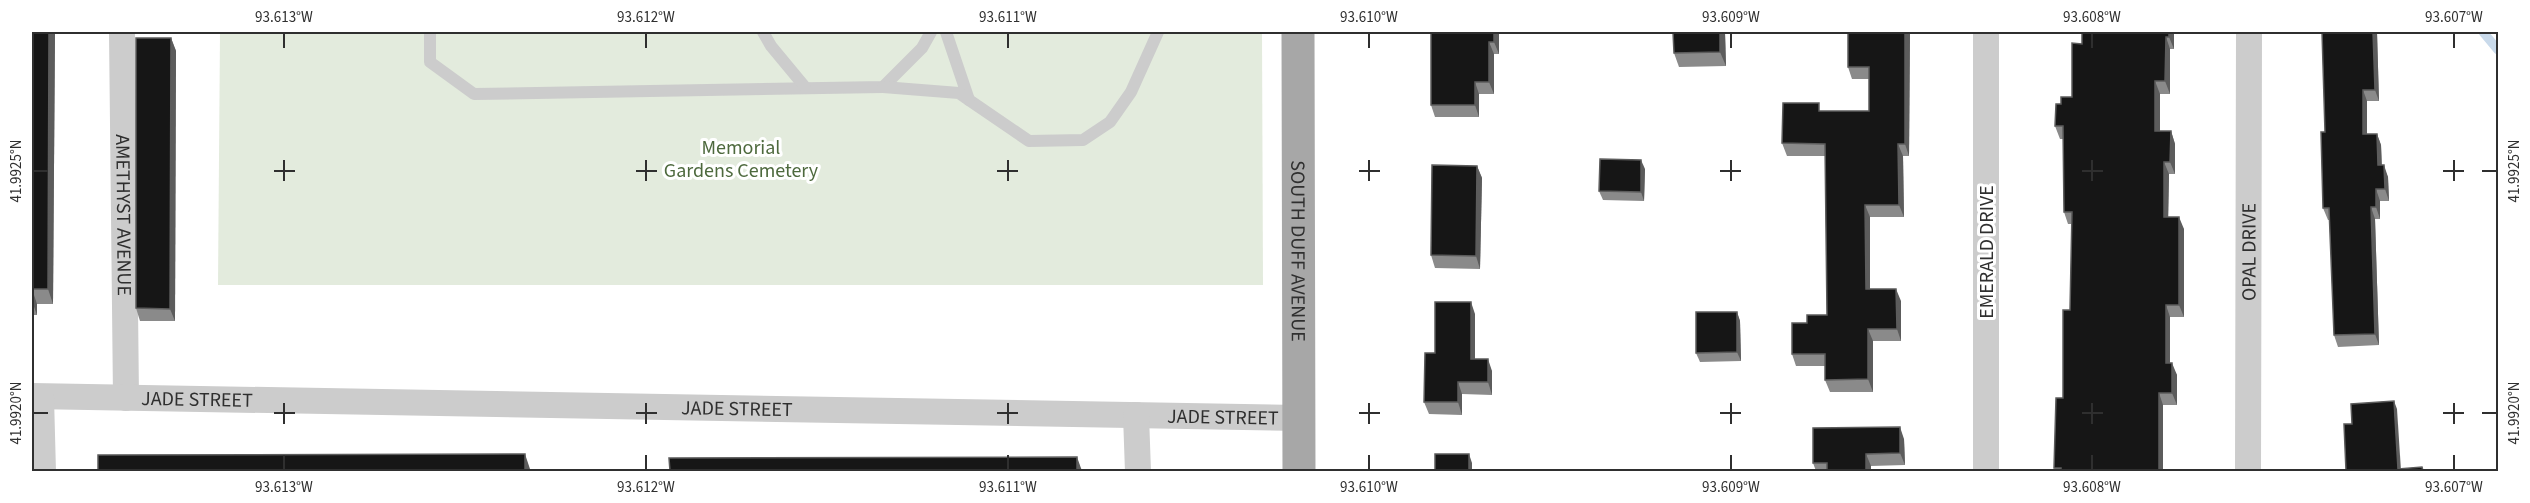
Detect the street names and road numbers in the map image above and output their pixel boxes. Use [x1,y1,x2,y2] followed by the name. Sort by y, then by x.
[108,134,138,296] street label: AMETHYST AVENUE
[1283,160,1312,342] street label: SOUTH DUFF AVENUE
[1973,185,2001,319] street label: EMERALD DRIVE
[2235,203,2264,301] street label: OPAL DRIVE
[141,385,253,415] street label: JADE STREET
[681,394,793,424] street label: JADE STREET
[1167,403,1279,433] street label: JADE STREET

